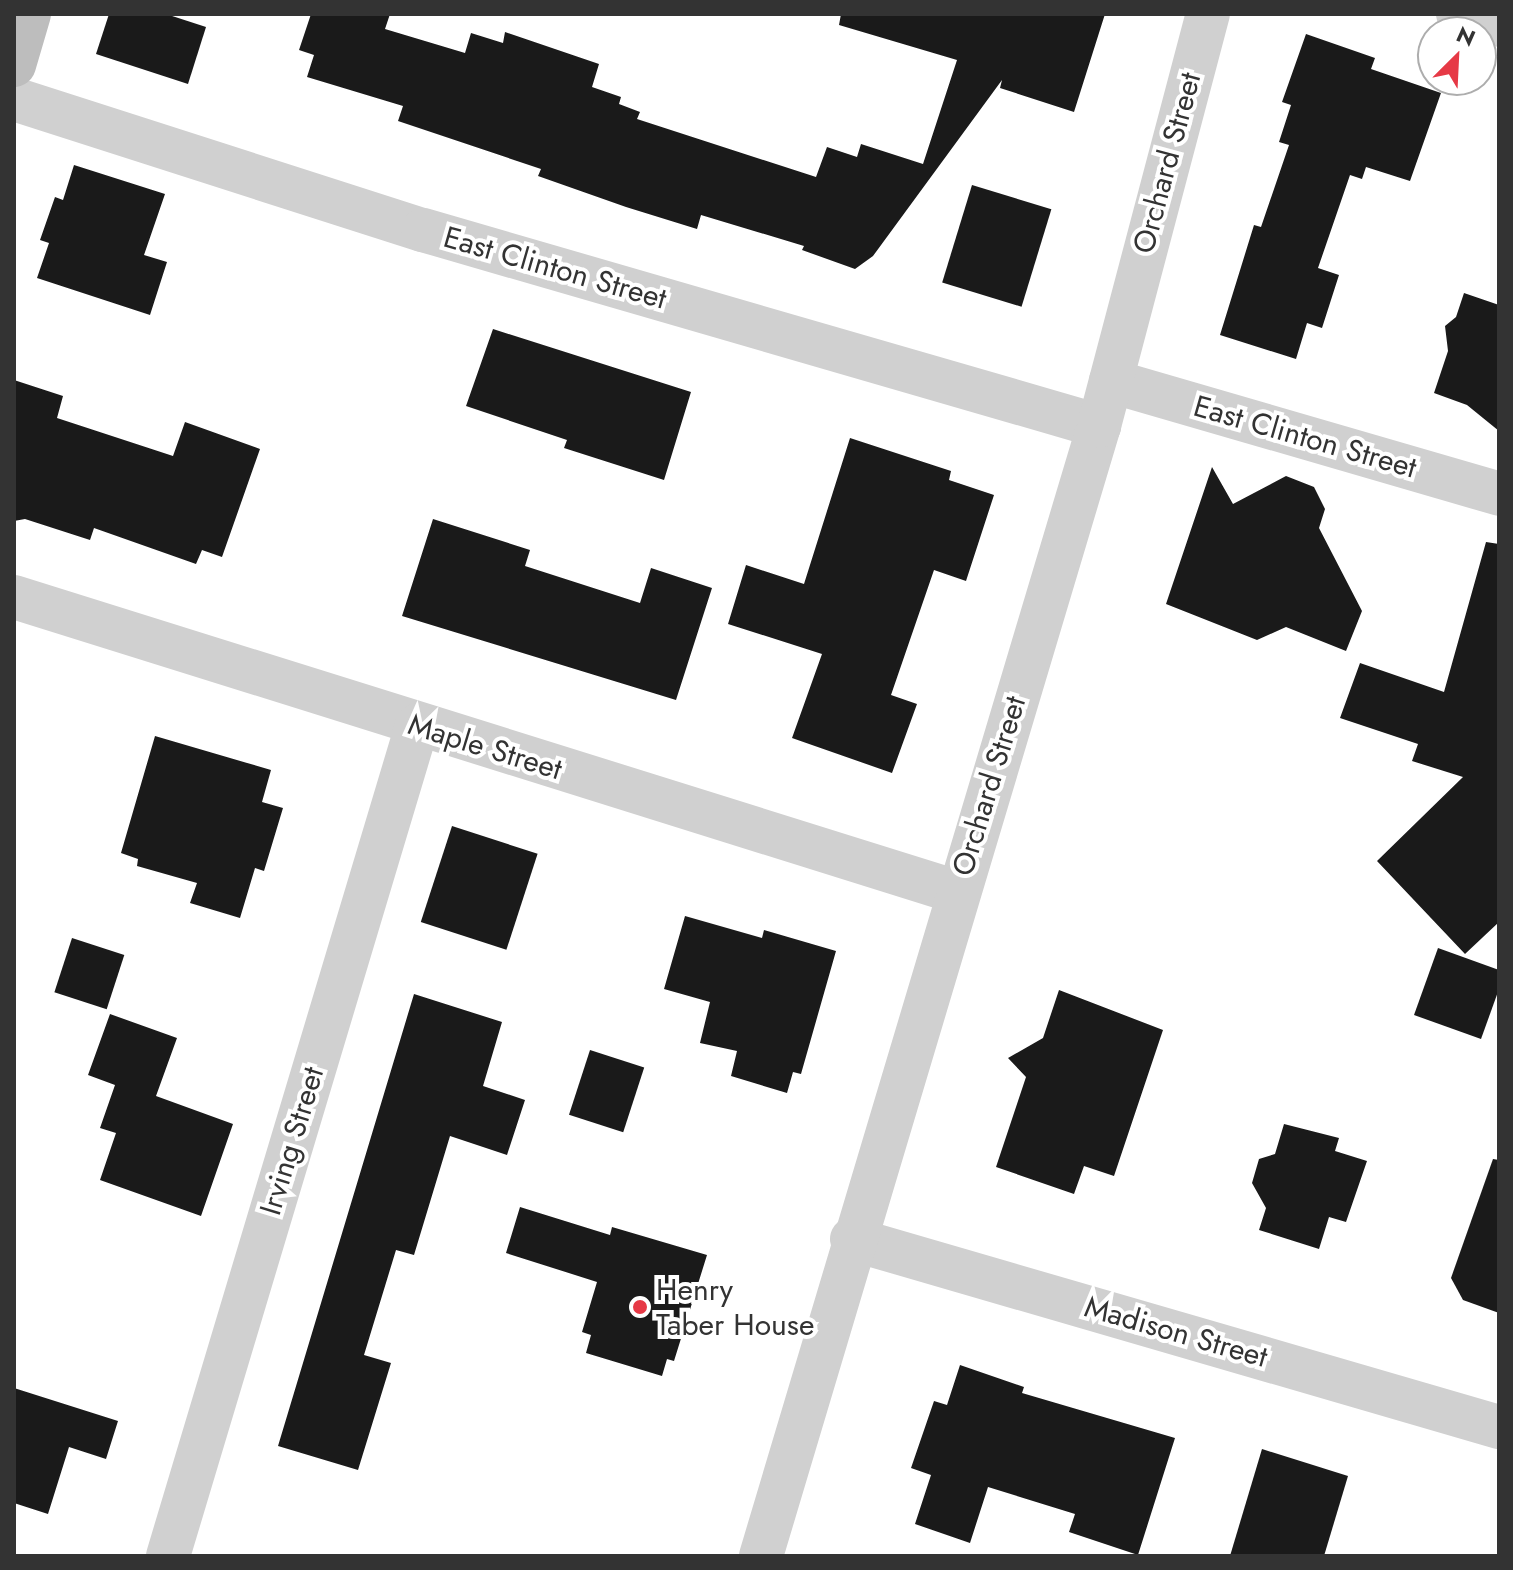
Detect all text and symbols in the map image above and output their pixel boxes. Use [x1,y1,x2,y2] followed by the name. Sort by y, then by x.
[1417,16,1497,96] north arrow
[1451,18,1480,54] text: N
[1126,68,1208,258] street label: Orchard Street
[439,219,671,317] street label: East Clinton Street
[1189,388,1421,486] street label: East Clinton Street
[945,692,1033,880] street label: Orchard Street
[404,707,566,787] street label: Maple Street
[252,1063,332,1219] street label: Irving Street
[656,1272,814,1342] place label: Henry Taber House
[1080,1289,1272,1375] street label: Madison Street
[631,1298,649,1316] marker: Henry Taber House

